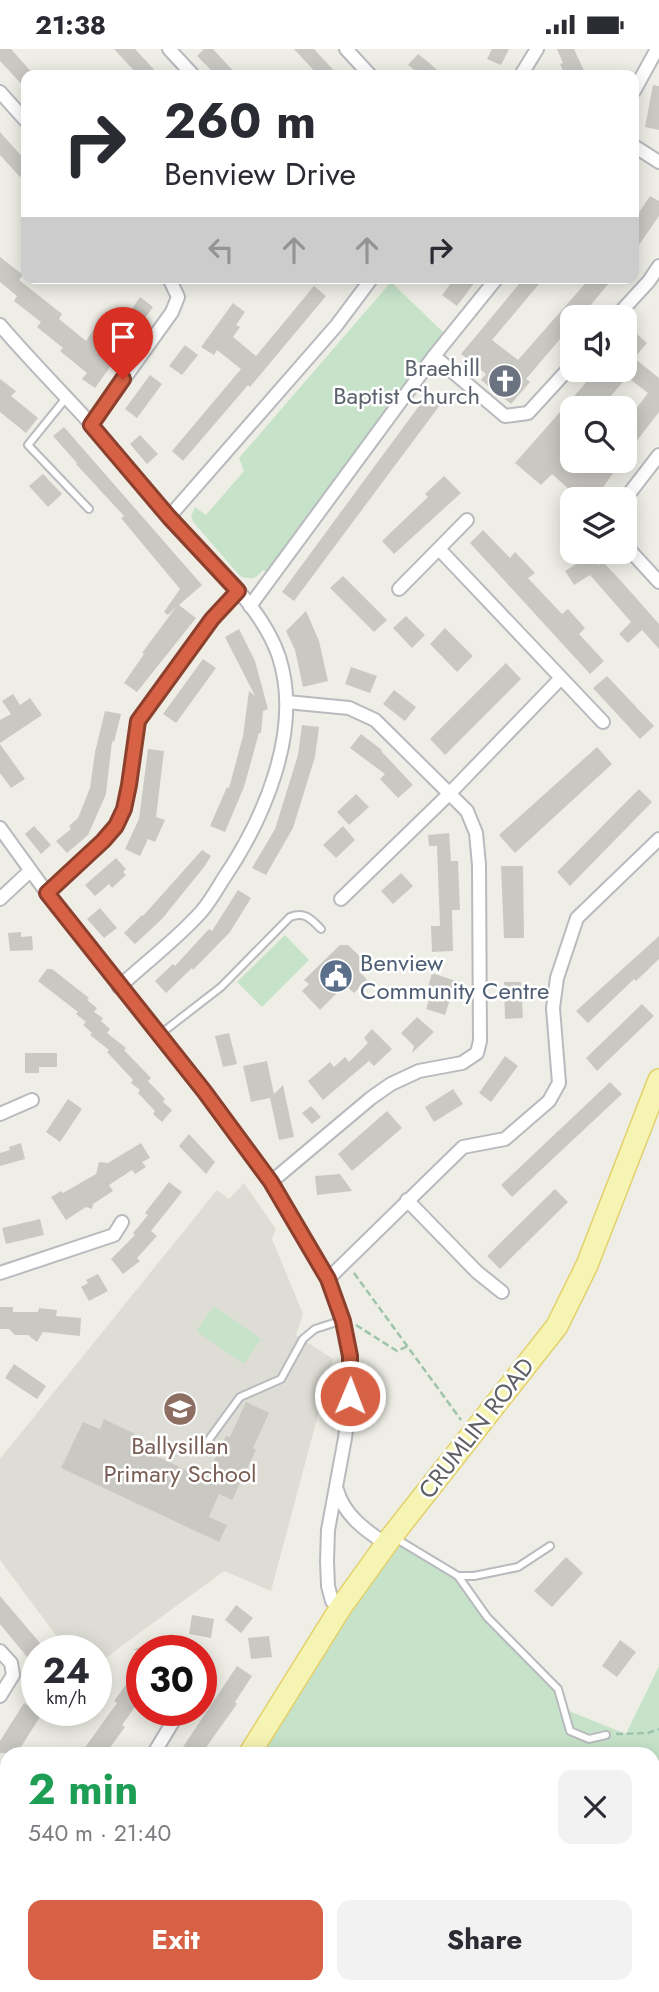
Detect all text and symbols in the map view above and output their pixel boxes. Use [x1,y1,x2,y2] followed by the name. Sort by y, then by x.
[35,6,106,44] text: 21:38
[164,86,316,156] text: 260 m
[49,98,140,189] icon: right
[164,151,356,197] text: Benview Drive
[202,231,240,269] icon: left
[275,231,313,269] icon: ahead
[348,231,386,269] icon: ahead
[421,231,459,269] icon: right
[560,305,637,564] map controls
[560,305,637,382] button: sound
[93,307,153,379] pin
[104,318,142,356] icon: arrive
[333,350,480,413] place label: Braehill Baptist Church
[486,362,524,400] church icon: Braehill Baptist Church
[560,396,637,473] button: search
[560,487,637,564] button: layers
[360,945,549,1008] place label: Benview Community Centre
[317,957,355,995] public building icon: Benview Community Centre
[410,1350,542,1506] street label: CRUMLIN ROAD
[313,1359,387,1433] position arrow
[161,1390,199,1428] school or university icon: Ballysillan Primary School
[103,1428,257,1491] place label: Ballysillan Primary School
[126,1635,217,1726] speed limit sign: 30
[43,1646,90,1696] text: 24
[46,1685,87,1711] text: km/h
[28,1759,138,1820] text: 2 min
[558,1770,632,1844] button: close
[28,1816,171,1850] text: 540 m · 21:40
[28,1900,323,1980] button: Exit
[337,1900,632,1980] button: Share

